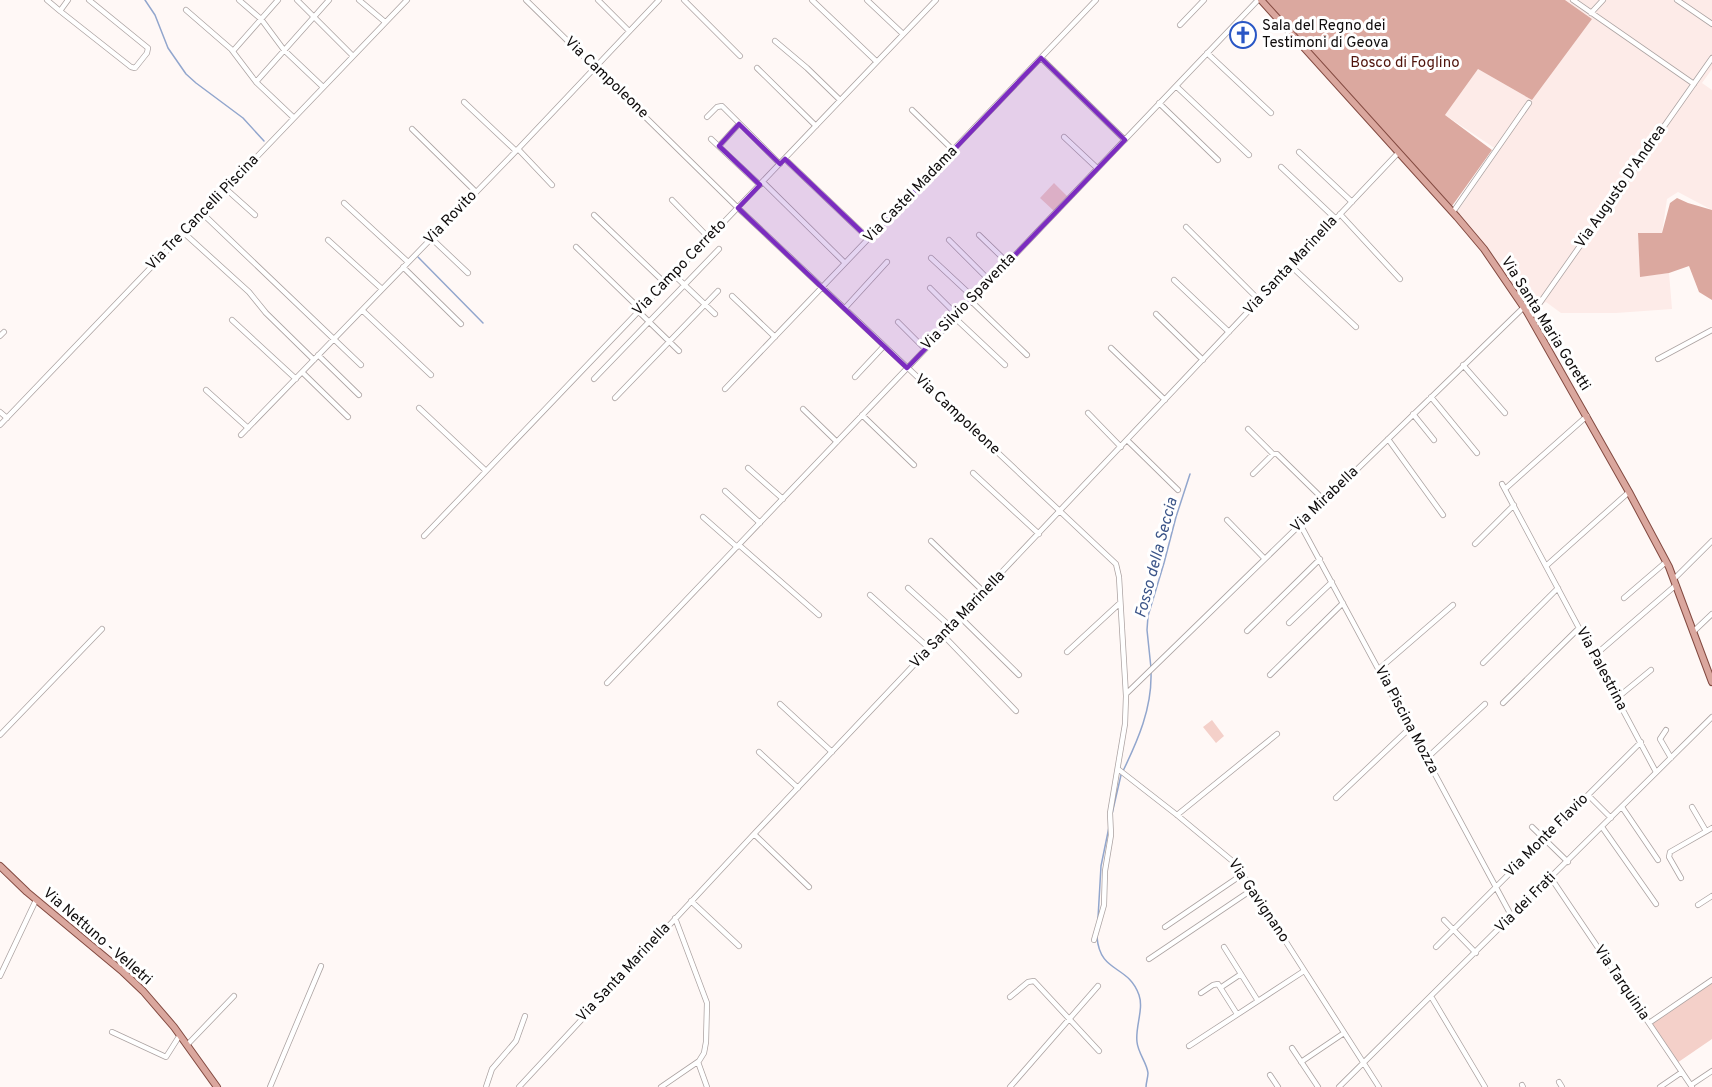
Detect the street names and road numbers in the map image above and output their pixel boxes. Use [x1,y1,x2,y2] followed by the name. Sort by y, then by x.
[560,33,652,123] street label: Via Campoleone
[1571,122,1671,252] street label: Via Augusto D'Andrea
[860,143,962,247] street label: Via Castel Madama
[143,151,263,275] street label: Via Tre Cancelli Piscina
[420,187,482,249] street label: Via Rovito
[1240,212,1342,320] street label: Via Santa Marinella
[629,216,731,320] street label: Via Campo Cerreto
[918,249,1020,355] street label: Via Silvio Spaventa
[1496,253,1594,395] street label: Via Santa Maria Goretti
[910,371,1004,459] street label: Via Campoleone
[1287,463,1363,537] street label: Via Mirabella
[906,567,1010,673] street label: Via Santa Marinella
[1571,624,1631,714] street label: Via Palestrina
[1370,663,1442,777] street label: Via Piscina Mozza
[1501,790,1593,882] street label: Via Monte Flavio
[1223,856,1293,946] street label: Via Gavignano
[1492,869,1560,937] street label: Via dei Frati
[38,884,156,990] street label: Via Nettuno - Velletri
[573,919,675,1027] street label: Via Santa Marinella
[1589,942,1653,1024] street label: Via Tarquinia

